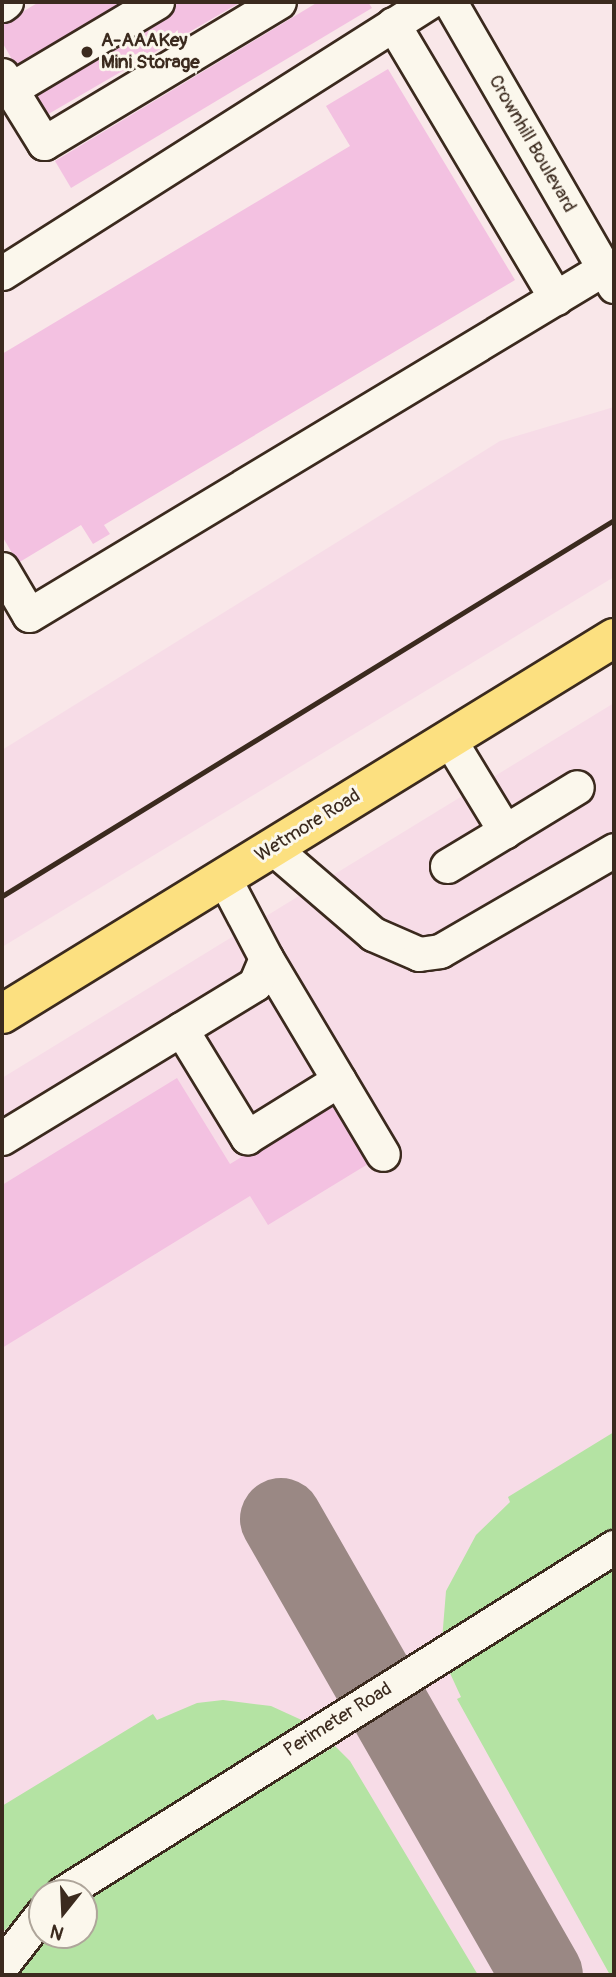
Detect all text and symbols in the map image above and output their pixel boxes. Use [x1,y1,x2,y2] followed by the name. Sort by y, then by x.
[101,30,200,74] place label: A-AAAKey Mini Storage
[79,44,95,60] marker: A-AAAKey Mini Storage
[483,71,581,217] street label: Crownhill Boulevard
[251,785,365,867] street label: Wetmore Road
[280,1678,396,1762] street label: Perimeter Road
[28,1879,98,1949] north arrow
[47,1919,67,1945] text: N

